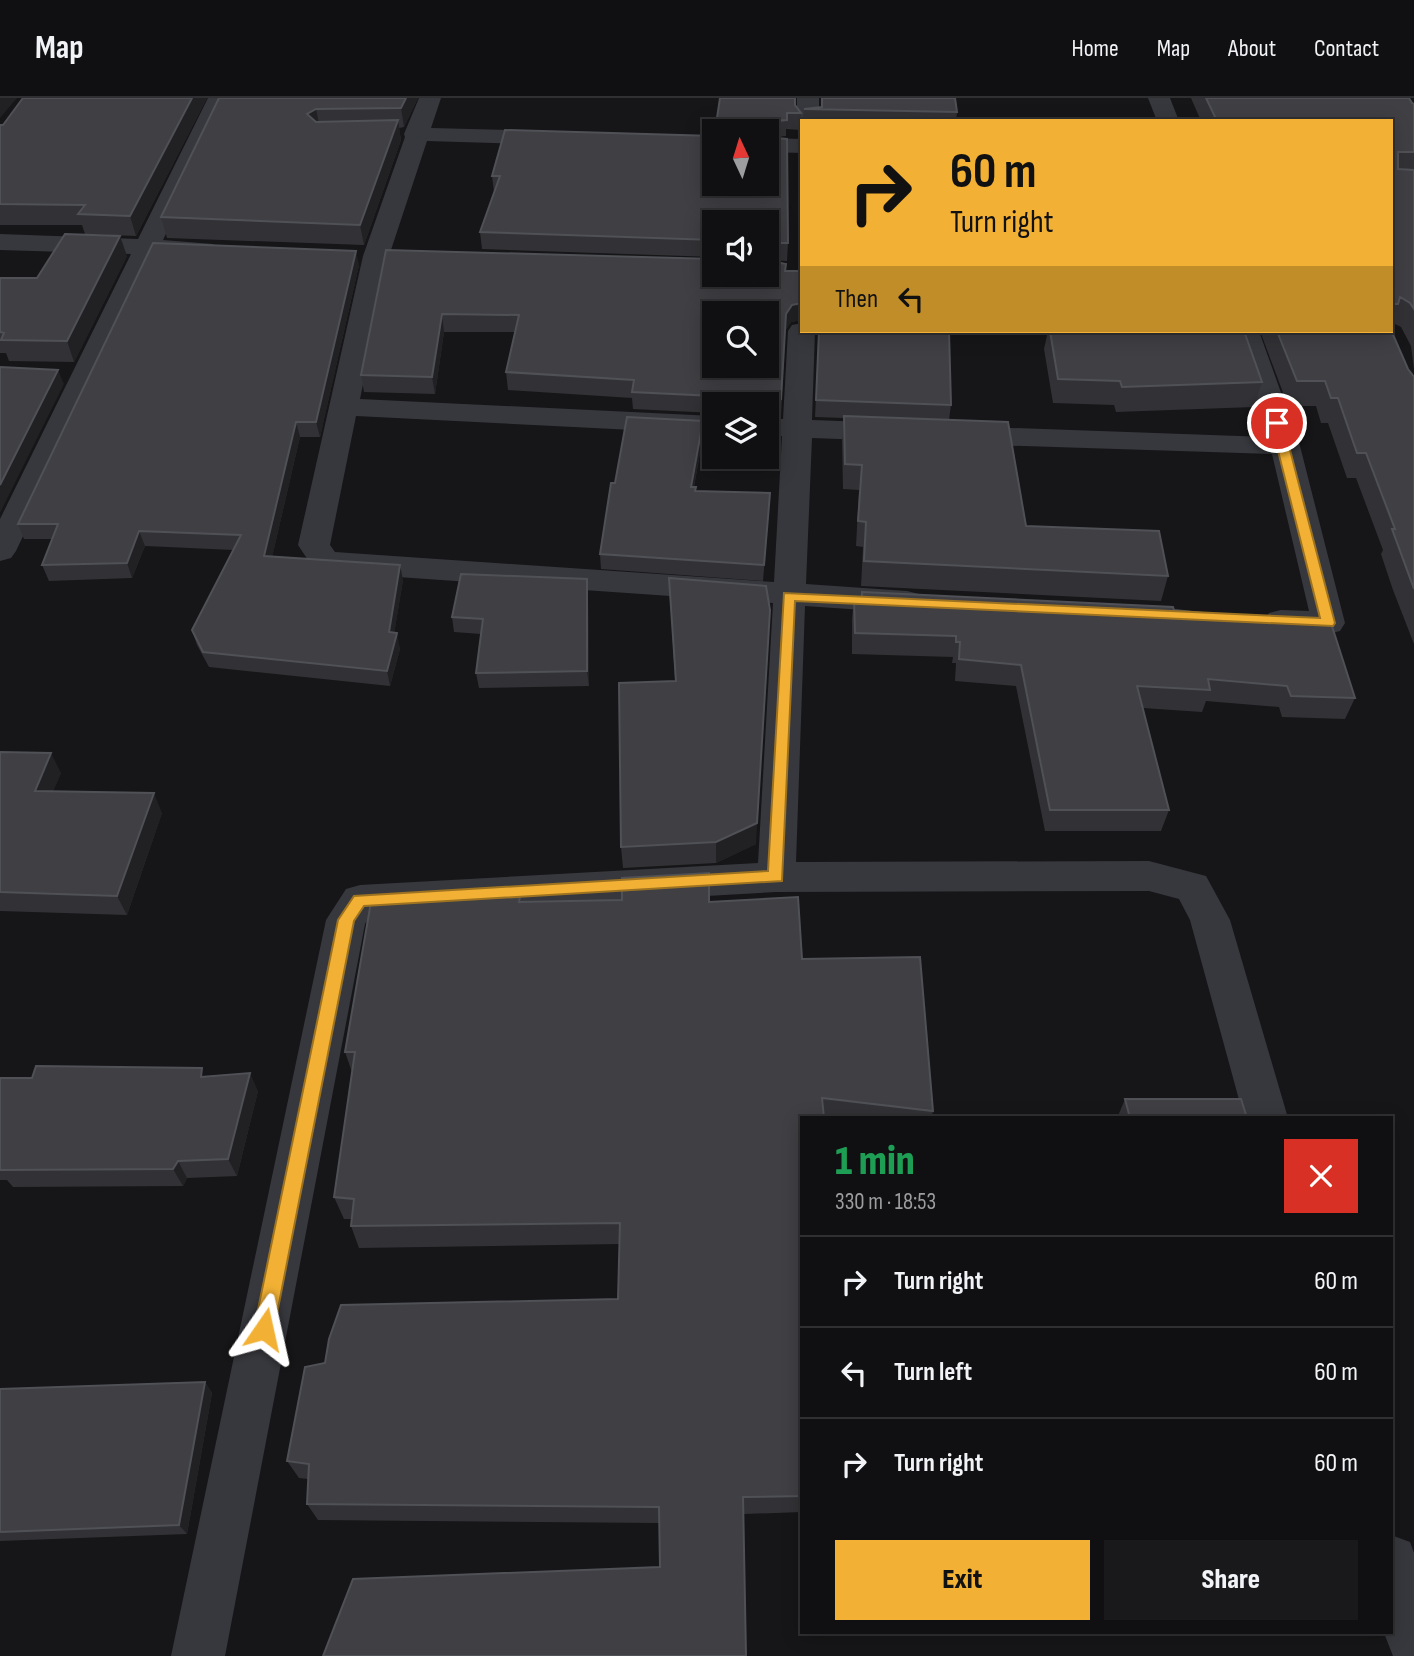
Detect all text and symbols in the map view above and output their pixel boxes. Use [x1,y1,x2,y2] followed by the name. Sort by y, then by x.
[35,28,84,68] text: Map
[1071,34,1119,63] text: Home
[1157,34,1190,63] text: Map
[1228,34,1276,63] text: About
[1314,34,1379,63] text: Contact
[702,119,779,196] north arrow
[702,119,779,469] map controls
[950,143,1037,202] text: 60 m
[835,147,926,238] icon: right
[950,203,1054,242] text: Turn right
[702,210,779,287] button: sound
[892,280,930,318] icon: left
[835,284,878,315] text: Then
[702,301,779,378] button: search
[702,392,779,469] button: layers
[1247,393,1307,453] pin
[1258,404,1296,442] icon: arrive
[835,1136,915,1187] text: 1 min
[1284,1139,1358,1213] button: close
[835,1188,936,1216] text: 330 m · 18:53
[835,1263,873,1301] icon: right
[894,1266,983,1297] text: Turn right
[1314,1266,1358,1297] text: 60 m
[227,1292,301,1366] position arrow
[835,1354,873,1392] icon: left
[894,1357,972,1388] text: Turn left
[1314,1357,1358,1388] text: 60 m
[835,1445,873,1483] icon: right
[894,1448,983,1479] text: Turn right
[1314,1448,1358,1479] text: 60 m
[835,1540,1090,1620] button: Exit
[1104,1540,1358,1620] button: Share

